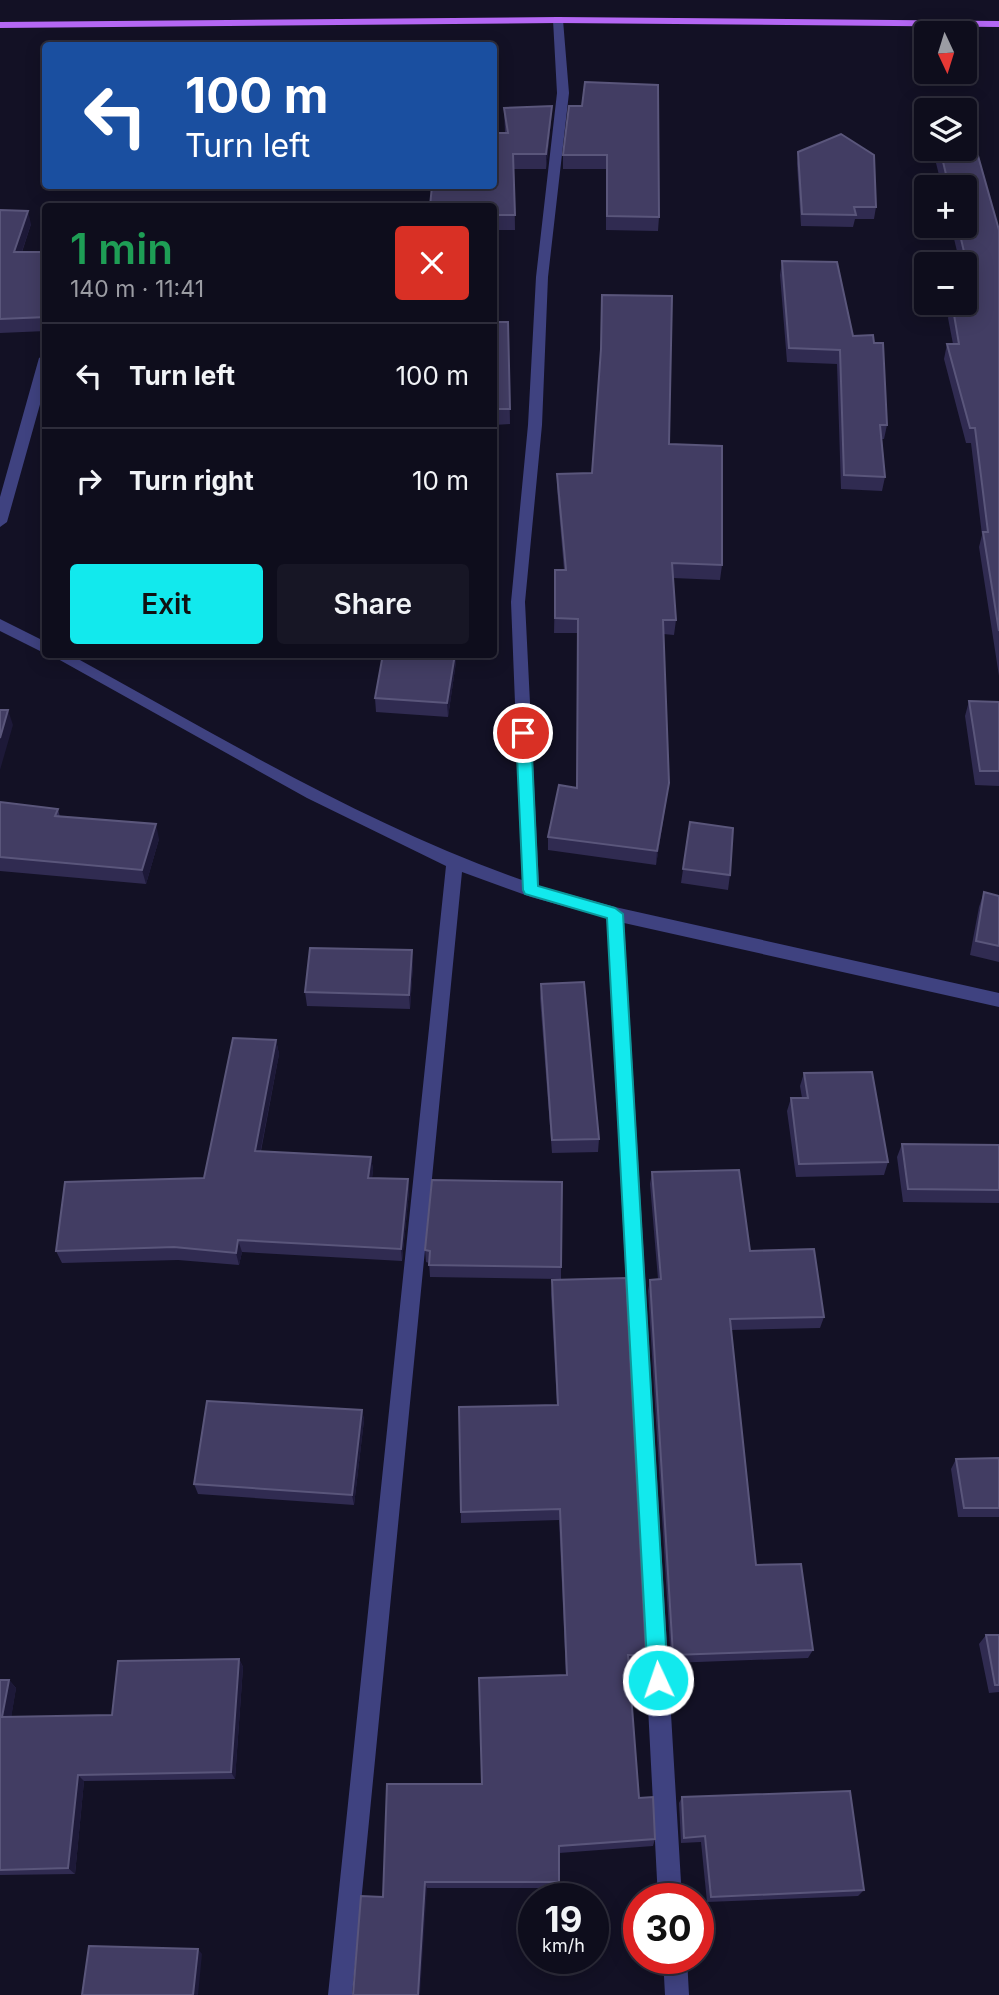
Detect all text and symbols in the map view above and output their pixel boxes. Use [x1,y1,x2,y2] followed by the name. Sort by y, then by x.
[914,21,976,84] north arrow
[914,21,977,315] map controls
[185,66,329,125] text: 100 m
[70,70,161,161] icon: left
[914,98,977,161] button: layers
[185,126,310,165] text: Turn left
[914,175,977,238] button: +
[70,223,173,274] text: 1 min
[395,226,469,300] button: close
[914,252,977,315] button: −
[70,275,204,303] text: 140 m · 11:41
[70,357,108,395] icon: left
[129,360,235,391] text: Turn left
[396,360,469,391] text: 100 m
[70,462,108,500] icon: right
[129,465,254,496] text: Turn right
[412,465,469,496] text: 10 m
[70,564,263,644] button: Exit
[277,564,469,644] button: Share
[493,703,553,763] pin
[504,714,542,752] icon: arrive
[621,1643,695,1717] position arrow
[623,1883,714,1974] speed limit sign: 30
[545,1898,582,1940] text: 19
[542,1935,585,1956] text: km/h

